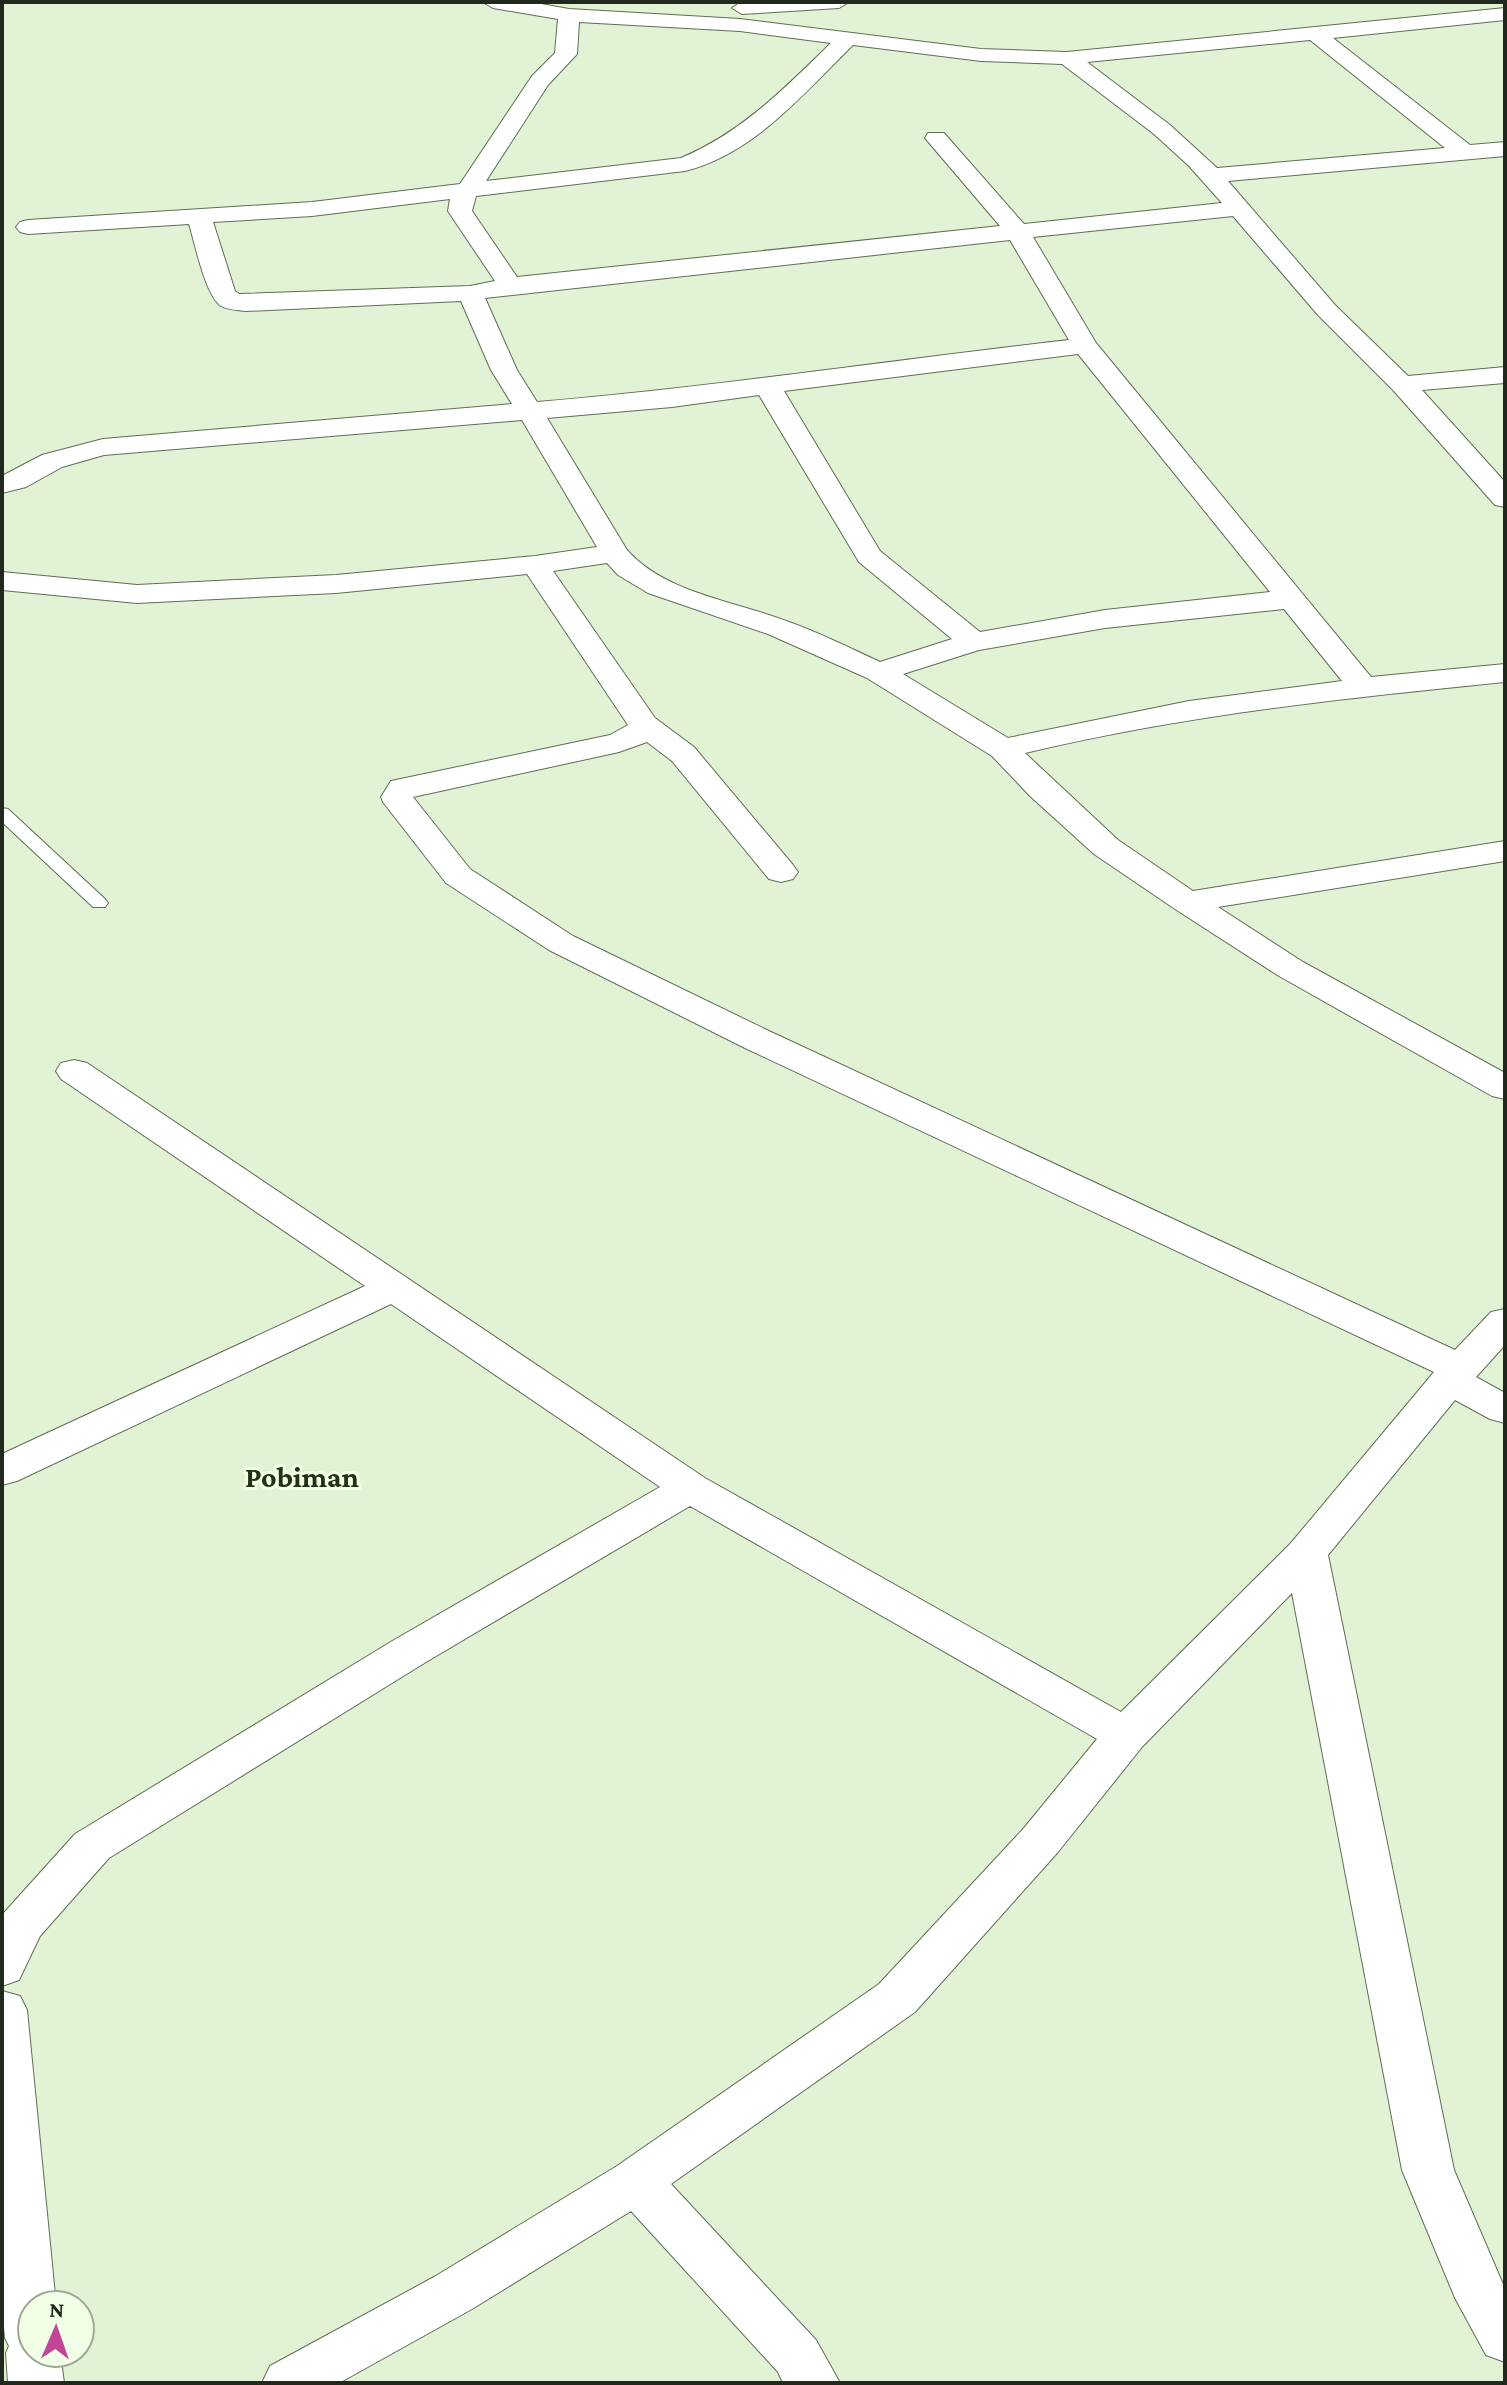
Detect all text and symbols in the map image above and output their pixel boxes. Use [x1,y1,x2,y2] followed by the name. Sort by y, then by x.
[245,1460,359,1493] district label: Pobiman
[16,2289,96,2369] north arrow
[49,2297,65,2322] text: N

